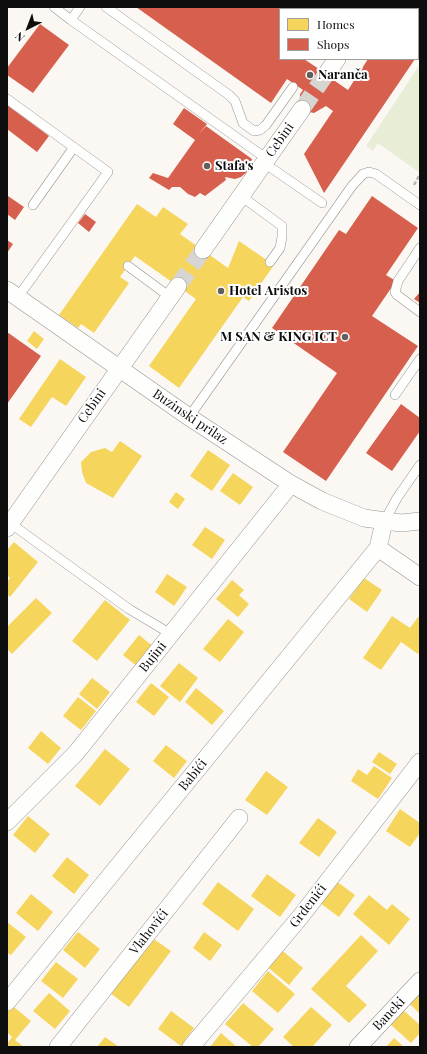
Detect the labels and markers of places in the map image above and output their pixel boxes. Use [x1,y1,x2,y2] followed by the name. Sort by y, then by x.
[318,67,368,83] place label: Naranča
[305,70,315,80] marker: Naranča
[215,158,253,174] place label: Stafa's
[202,161,212,171] marker: Stafa's
[229,283,307,299] place label: Hotel Aristos
[216,286,226,296] marker: Hotel Aristos
[220,329,337,345] place label: M SAN & KING ICT
[340,332,350,342] marker: M SAN & KING ICT

